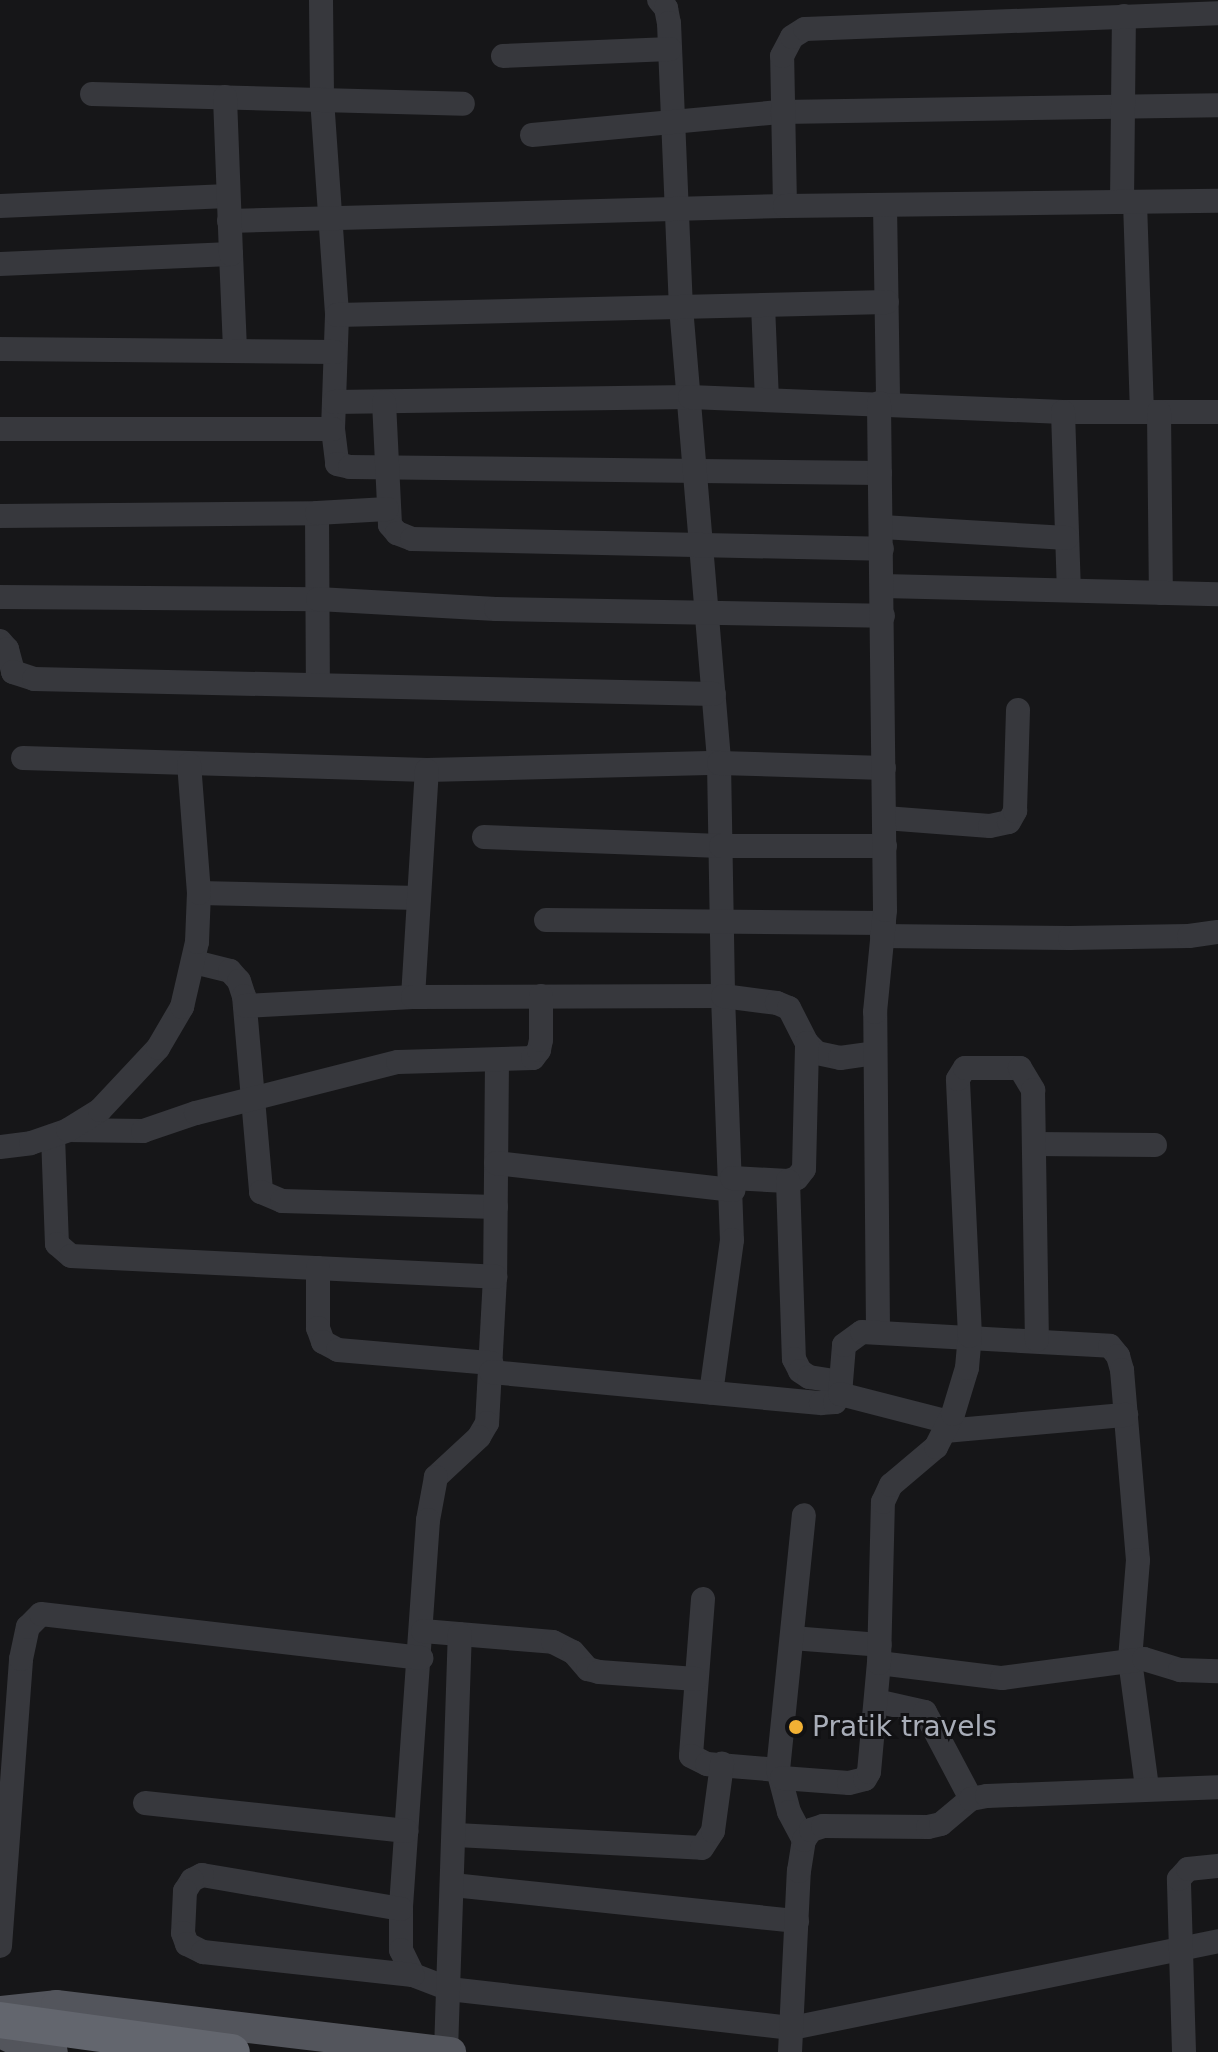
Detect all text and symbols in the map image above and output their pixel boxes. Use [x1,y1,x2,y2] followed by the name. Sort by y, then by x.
[812,1710,997,1744] place label: Pratik travels
[787,1718,805,1736] marker: Pratik travels

